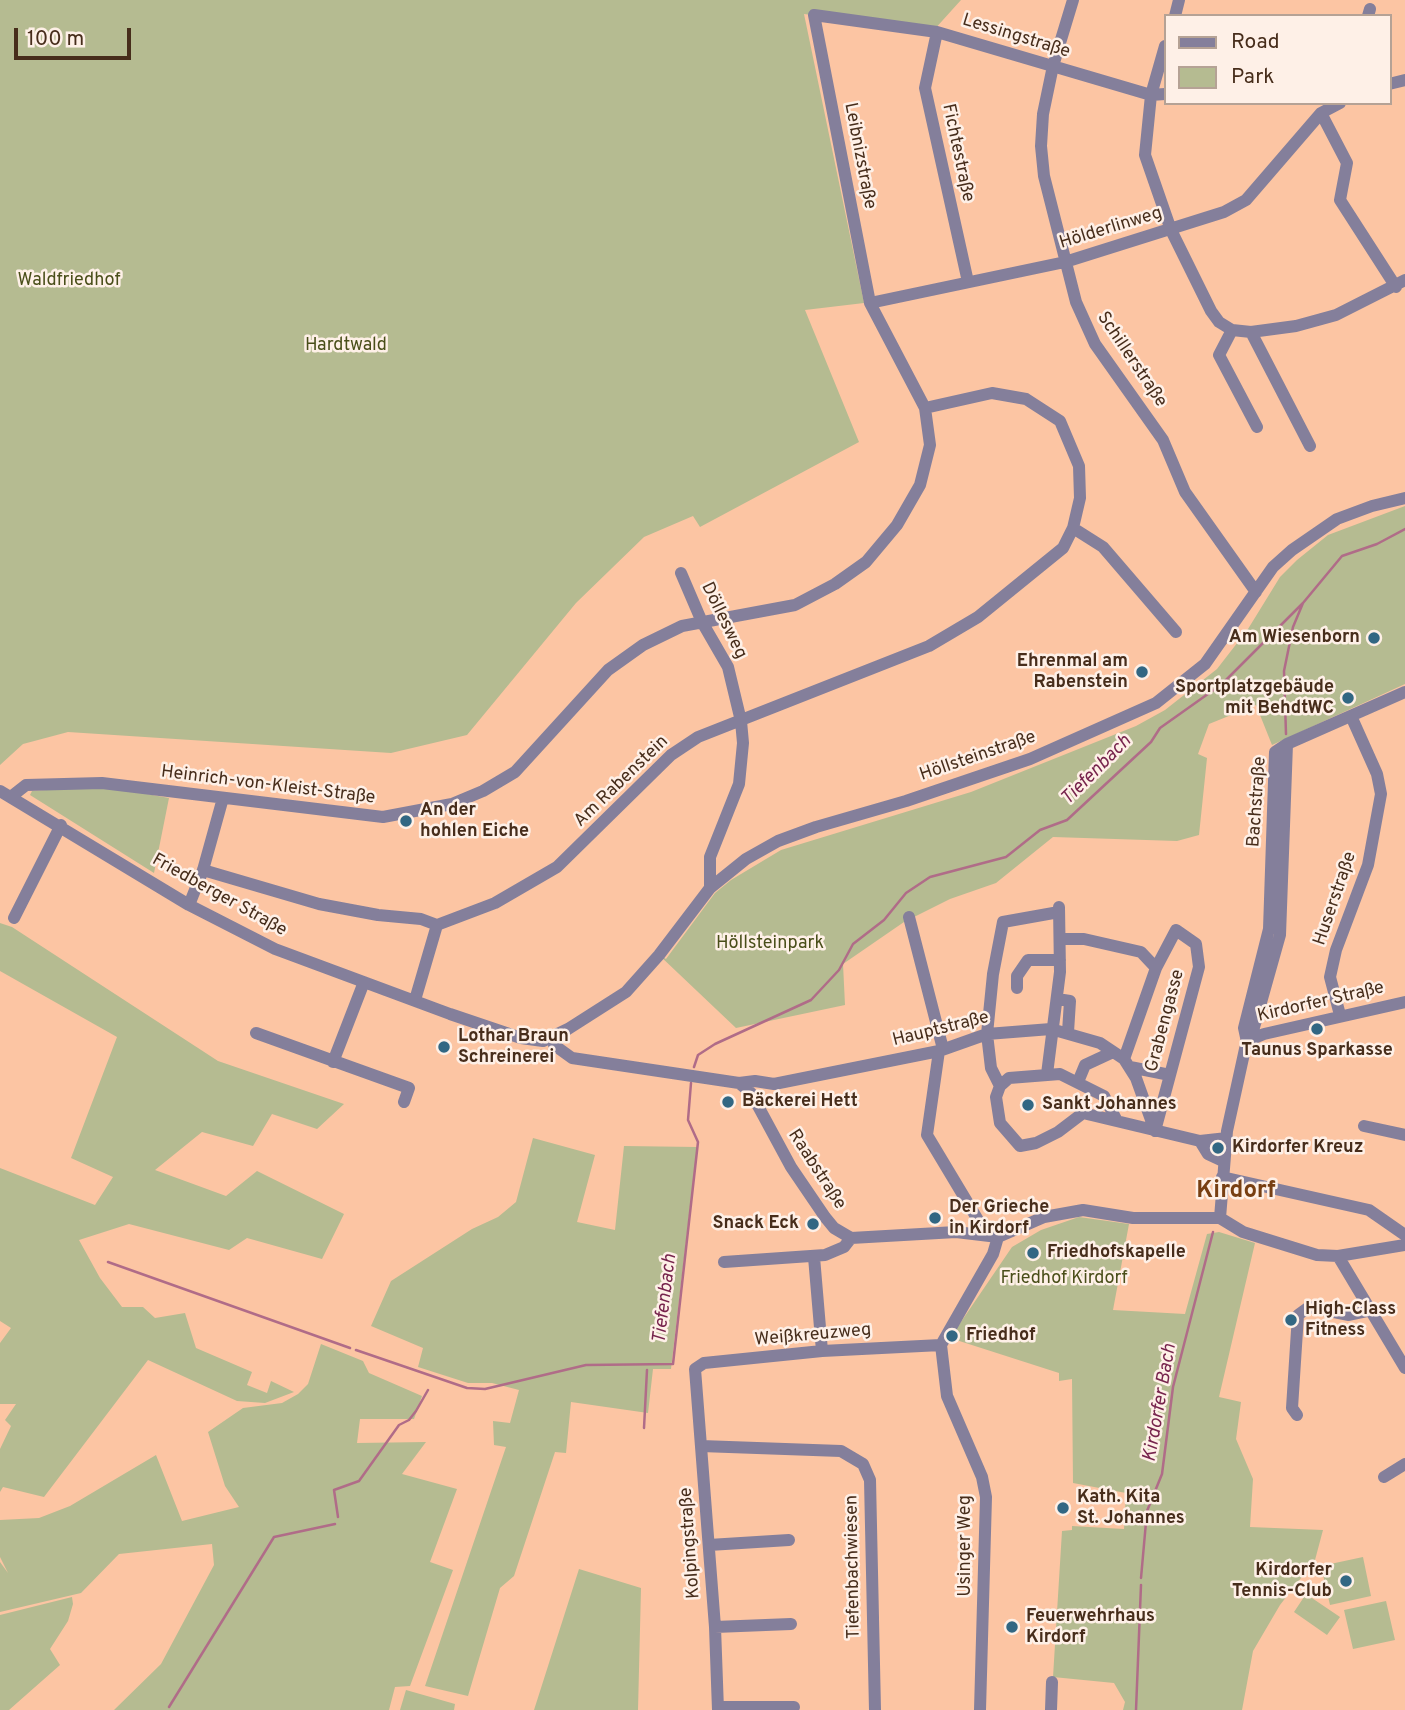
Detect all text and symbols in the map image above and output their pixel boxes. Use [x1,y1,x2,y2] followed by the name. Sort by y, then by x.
[959,10,1073,64] street label: Lessingstraße
[18,14,135,58] scale bar
[1164,14,1391,105] legend
[27,26,84,53] text: 100 m
[1231,29,1280,56] text: Road
[1231,64,1274,91] text: Park
[838,101,880,211] street label: Leibnizstraße
[936,102,978,204] street label: Fichtestraße
[1057,203,1165,255] street label: Hölderlinweg
[18,270,120,292] park label: Waldfriedhof
[1091,308,1171,412] street label: Schillerstraße
[305,335,387,357] park label: Hardtwald
[695,579,751,663] street label: Döllesweg
[1229,627,1360,649] place label: Am Wiesenborn
[1366,630,1382,646] marker: Am Wiesenborn
[1017,651,1128,694] place label: Ehrenmal am Rabenstein
[1134,664,1150,680] marker: Ehrenmal am Rabenstein
[1175,677,1334,720] place label: Sportplatzgebäude mit BehdtWC
[1340,690,1356,706] marker: Sportplatzgebäude mit BehdtWC
[917,727,1039,787] street label: Höllsteinstraße
[1057,731,1137,811] water label: Tiefenbach
[570,732,674,832] street label: Am Rabenstein
[1244,756,1272,848] street label: Bachstraße
[160,762,376,810] street label: Heinrich-von-Kleist-Straße
[420,800,529,842] place label: An der hohlen Eiche
[398,813,414,829] marker: An der hohlen Eiche
[1310,849,1362,949] street label: Huserstraße
[148,850,290,942] street label: Friedberger Straße
[716,933,824,955] park label: Höllsteinpark
[1142,967,1190,1075] street label: Grabengasse
[1256,978,1386,1028] street label: Kirdorfer Straße
[891,1008,991,1052] street label: Hauptstraße
[1309,1021,1325,1037] marker: Taunus Sparkasse
[458,1026,569,1068] place label: Lothar Braun Schreinerei
[436,1039,452,1055] marker: Lothar Braun Schreinerei
[1241,1040,1393,1062] place label: Taunus Sparkasse
[742,1091,858,1113] place label: Bäckerei Hett
[720,1094,736,1110] marker: Bäckerei Hett
[1042,1094,1177,1116] place label: Sankt Johannes
[1020,1097,1036,1113] marker: Sankt Johannes
[782,1126,850,1214] street label: Raabstraße
[1232,1137,1363,1159] place label: Kirdorfer Kreuz
[1210,1140,1226,1156] marker: Kirdorfer Kreuz
[1196,1178,1276,1206] district label: Kirdorf
[949,1197,1049,1240] place label: Der Grieche in Kirdorf
[927,1210,943,1226] marker: Der Grieche in Kirdorf
[712,1213,799,1235] place label: Snack Eck
[805,1216,821,1232] marker: Snack Eck
[1047,1242,1186,1264] place label: Friedhofskapelle
[1025,1245,1041,1261] marker: Friedhofskapelle
[649,1253,683,1345] water label: Tiefenbach
[1000,1268,1128,1290] park label: Friedhof Kirdorf
[1305,1299,1396,1342] place label: High-Class Fitness
[1283,1312,1299,1328] marker: High-Class Fitness
[754,1320,872,1352] street label: Weißkreuzweg
[966,1325,1035,1347] place label: Friedhof
[944,1328,960,1344] marker: Friedhof
[1139,1342,1183,1464] water label: Kirdorfer Bach
[676,1487,706,1599] street label: Kolpingstraße
[1077,1487,1185,1530] place label: Kath. Kita St. Johannes
[842,1495,866,1639] street label: Tiefenbachwiesen
[955,1495,977,1597] street label: Usinger Weg
[1055,1500,1071,1516] marker: Kath. Kita St. Johannes
[1232,1560,1332,1602] place label: Kirdorfer Tennis-Club
[1338,1573,1354,1589] marker: Kirdorfer Tennis-Club
[1026,1606,1155,1648] place label: Feuerwehrhaus Kirdorf
[1004,1619,1020,1635] marker: Feuerwehrhaus Kirdorf

